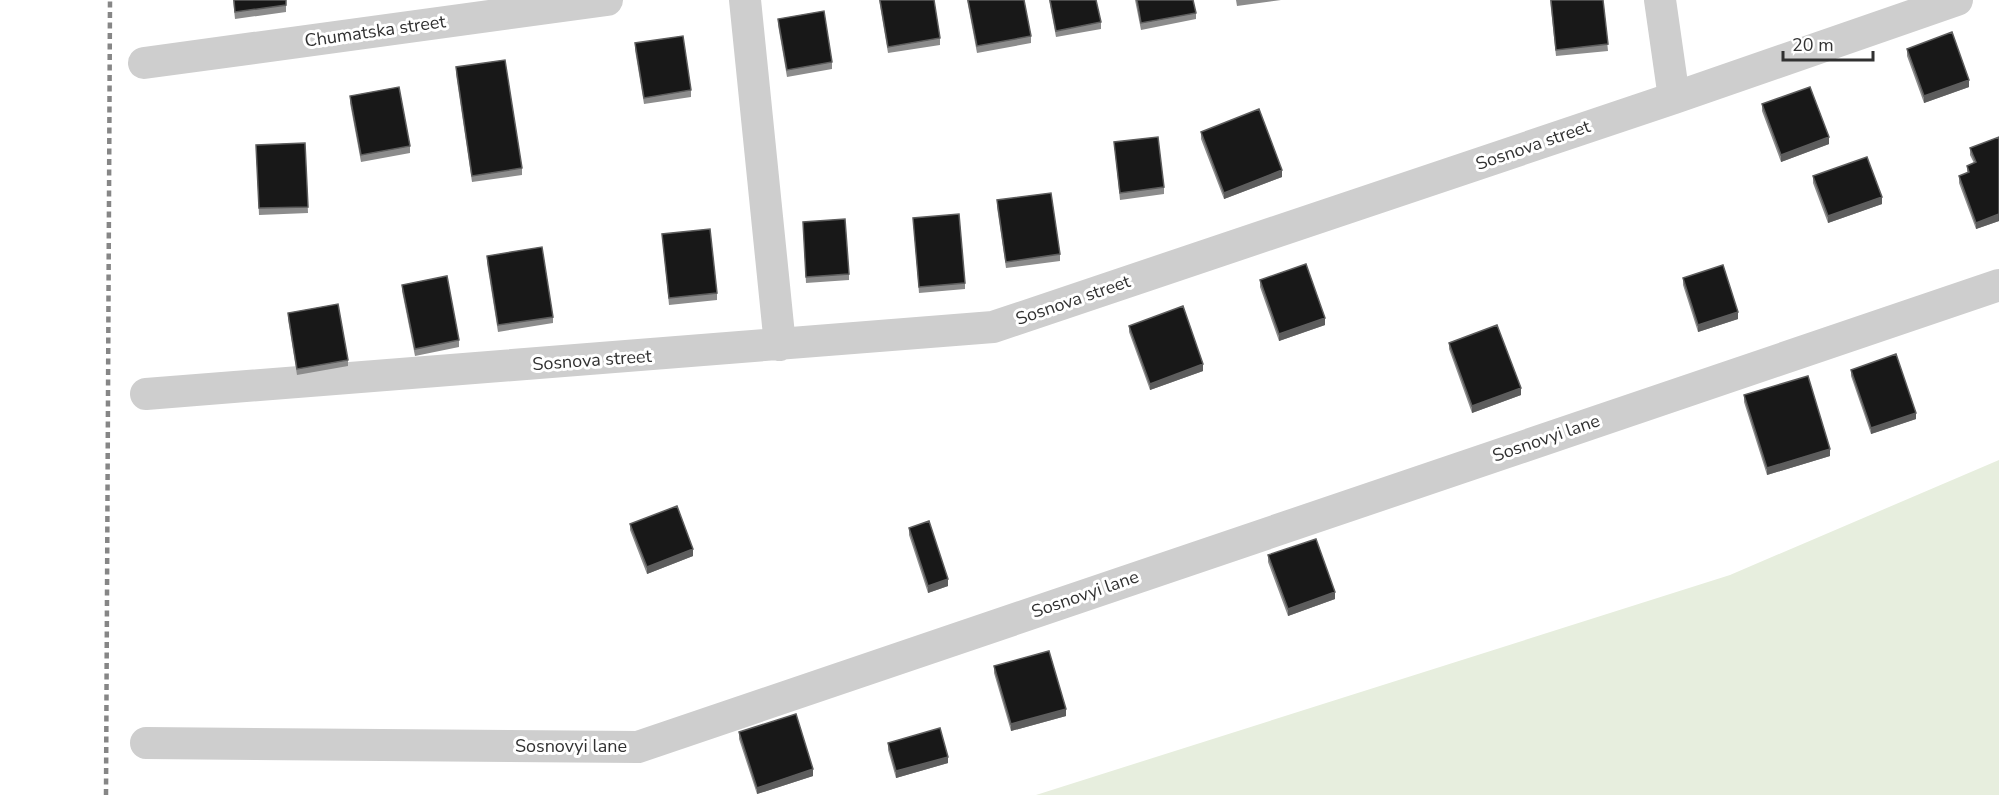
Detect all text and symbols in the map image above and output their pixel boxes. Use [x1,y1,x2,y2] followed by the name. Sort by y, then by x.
[303,9,448,53] street label: Chumatska street
[1783,24,1873,62] scale bar
[1792,33,1834,57] text: 20 m
[1472,114,1594,176] street label: Sosnova street
[1012,269,1134,331] street label: Sosnova street
[531,344,653,376] street label: Sosnova street
[1489,408,1603,468] street label: Sosnovyi lane
[1028,564,1142,624] street label: Sosnovyi lane
[515,734,627,758] street label: Sosnovyi lane

